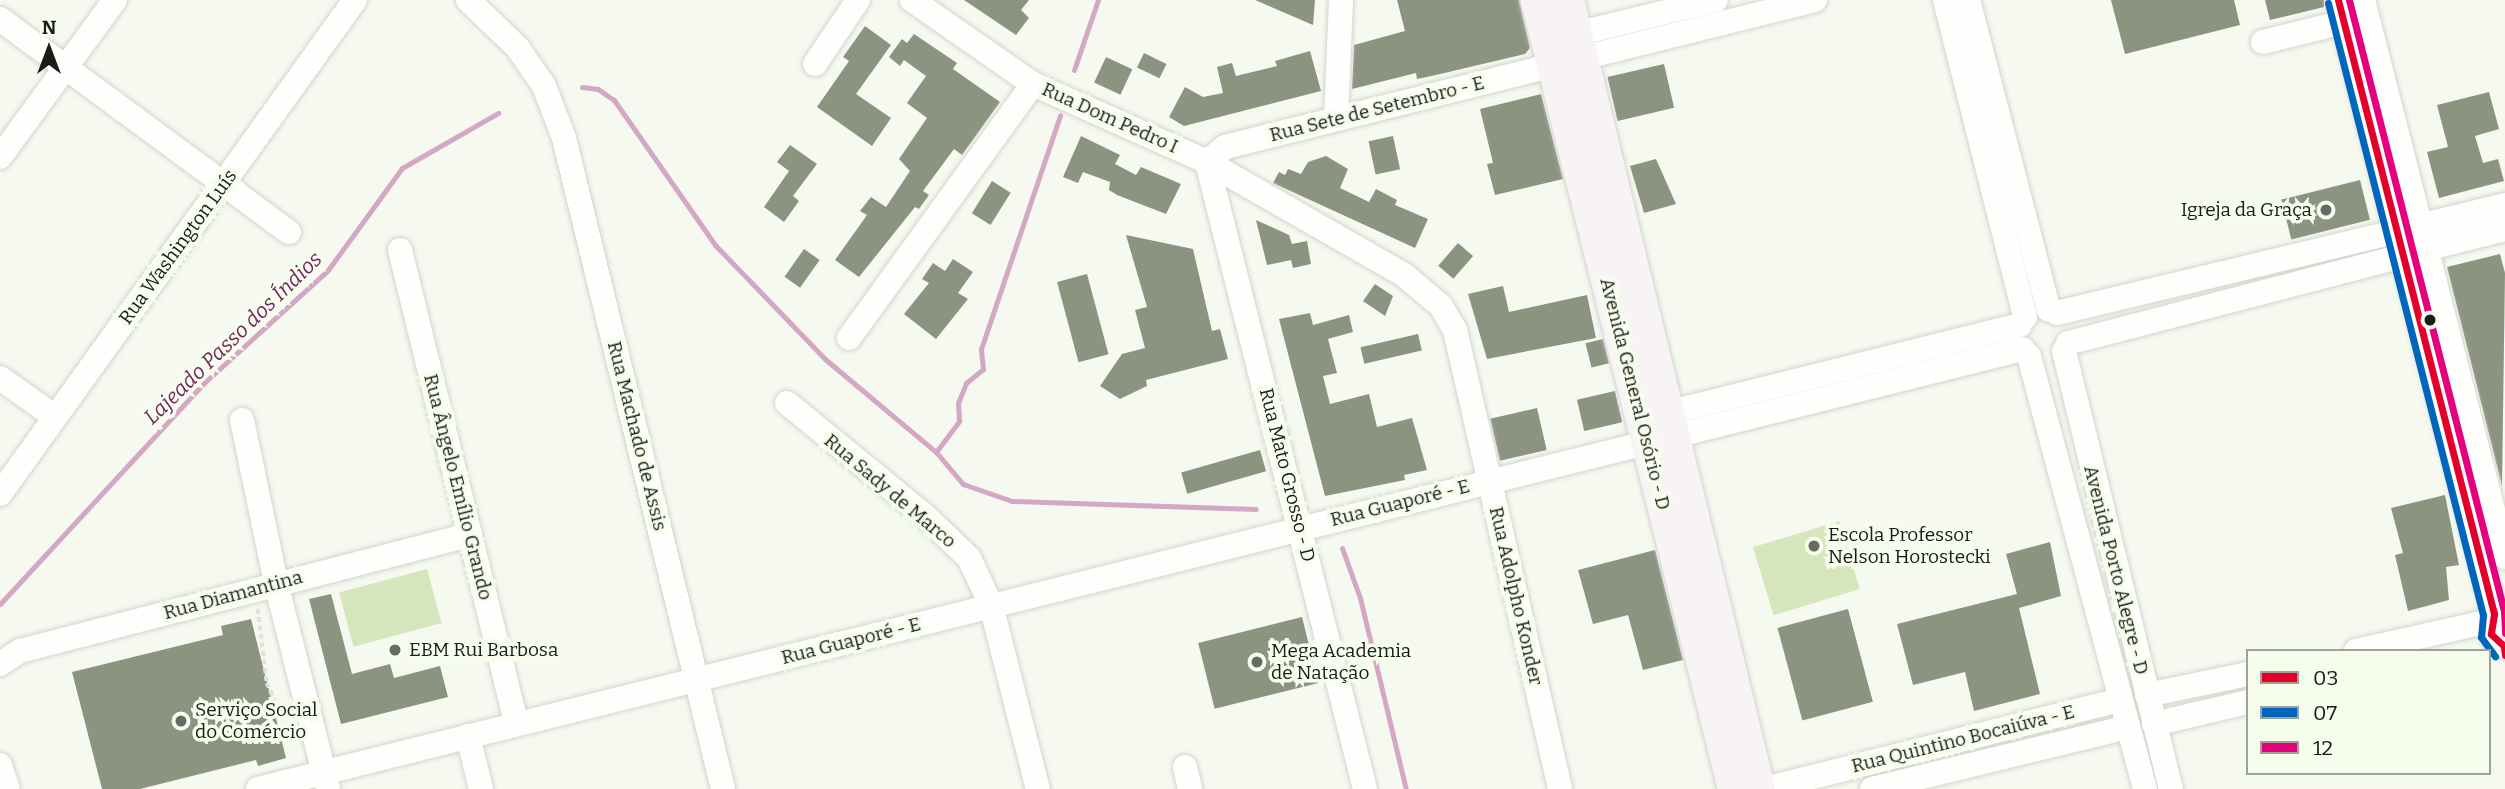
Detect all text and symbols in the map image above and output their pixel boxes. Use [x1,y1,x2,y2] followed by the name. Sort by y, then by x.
[14,14,84,84] north arrow
[42,16,56,39] text: N
[1267,71,1487,147] street label: Rua Sete de Setembro - E
[1038,78,1182,158] street label: Rua Dom Pedro I
[114,165,242,329] street label: Rua Washington Luís
[2181,199,2312,221] place label: Igreja da Graça
[2318,202,2334,218] marker: Igreja da Graça
[139,246,327,430] water label: Lajeado Passo dos Índios
[1595,276,1675,512] street label: Avenida General Osório - D
[2423,313,2437,327] unlabelled marker
[602,339,672,533] street label: Rua Machado de Assis
[419,372,497,602] street label: Rua Ângelo Emílio Grando
[1254,386,1320,564] street label: Rua Mato Grosso - D
[819,429,961,553] street label: Rua Sady de Marco
[2079,463,2153,677] street label: Avenida Porto Alegre - D
[1328,475,1472,531] street label: Rua Guaporé - E
[1484,505,1548,687] street label: Rua Adolpho Konder
[1828,524,1991,568] place label: Escola Professor Nelson Horostecki
[1806,538,1822,554] marker: Escola Professor Nelson Horostecki
[161,566,305,624] street label: Rua Diamantina
[779,613,923,669] street label: Rua Guaporé - E
[409,639,558,661] place label: EBM Rui Barbosa
[1271,640,1411,684] place label: Mega Academia de Natação
[387,642,403,658] marker: EBM Rui Barbosa
[2246,649,2491,775] legend
[1249,654,1265,670] marker: Mega Academia de Natação
[2313,665,2338,691] text: 03
[195,699,318,743] place label: Serviço Social do Comércio
[1849,700,2077,778] street label: Rua Quintino Bocaiúva - E
[2313,700,2337,726] text: 07
[173,713,189,729] marker: Serviço Social do Comércio
[2313,735,2333,761] text: 12

